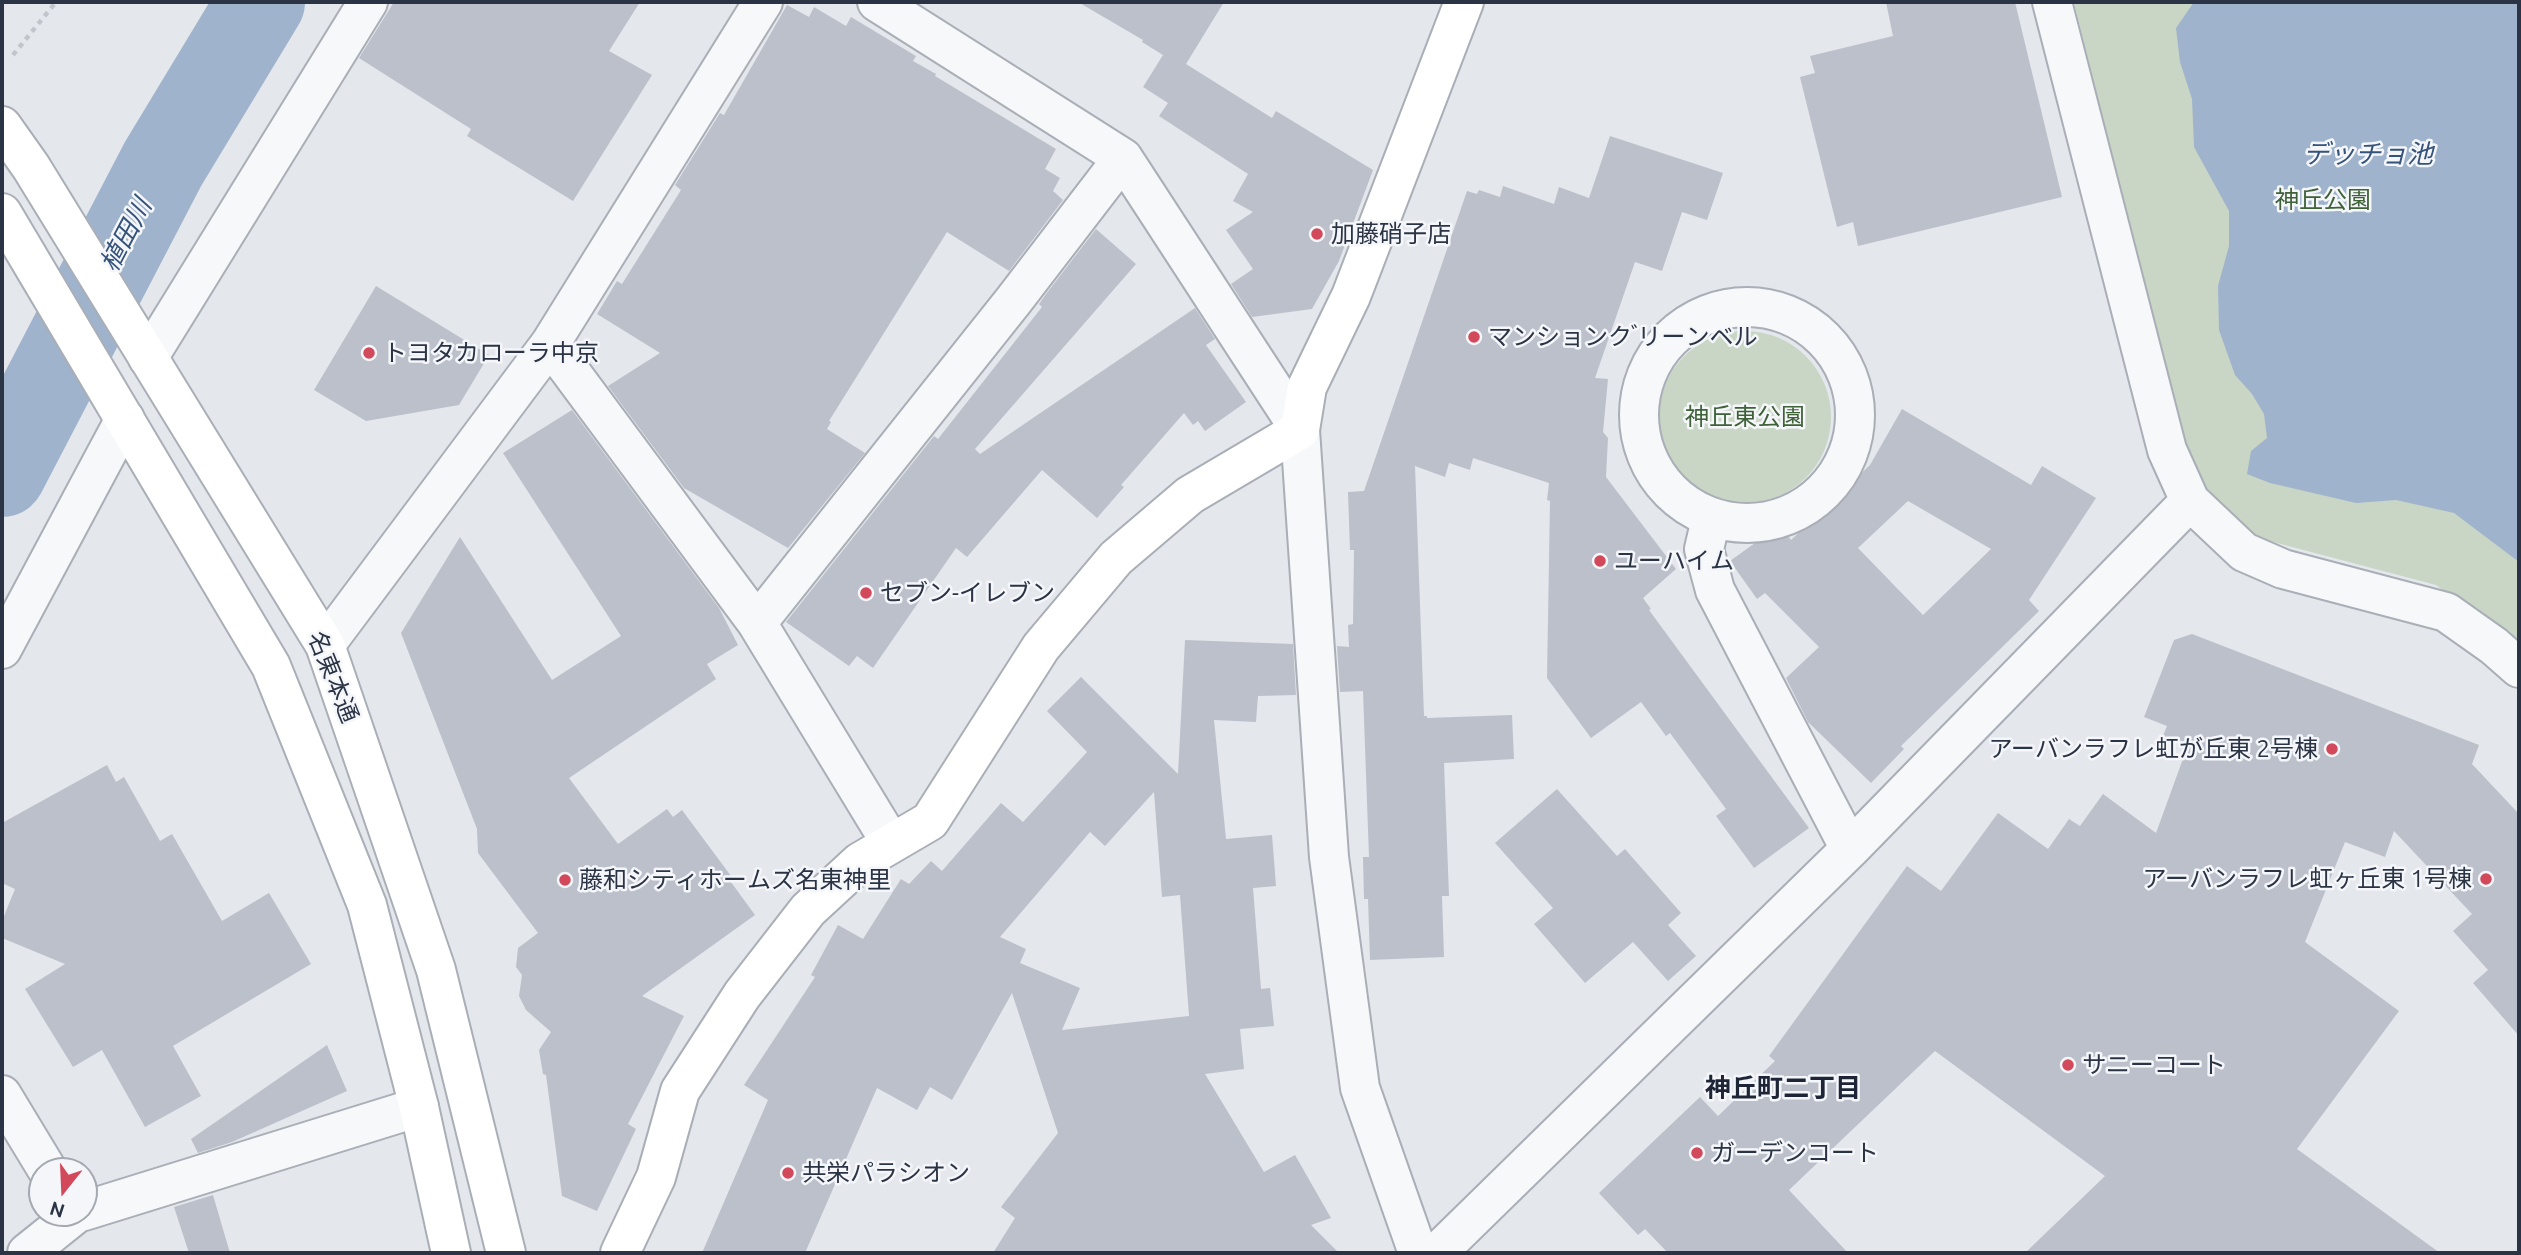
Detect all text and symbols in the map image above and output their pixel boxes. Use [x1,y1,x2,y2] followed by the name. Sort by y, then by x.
[2303,138,2433,170] water label: デッチョ池
[2275,186,2371,214] park label: 神丘公園
[94,193,158,277] water label: 植田川
[1331,220,1451,248] place label: 加藤硝子店
[1309,226,1325,242] marker: 加藤硝子店
[1488,323,1757,351] place label: マンションク ゙リーンベル
[1466,329,1482,345] marker: マンションク ゙リーンベル
[383,339,599,367] place label: トヨタカローラ中京
[361,345,377,361] marker: トヨタカローラ中京
[1685,403,1805,431] park label: 神丘東公園
[1614,547,1734,575] place label: ユーハイム
[1592,553,1608,569] marker: ユーハイム
[880,579,1055,607] place label: セブン-イレブン
[858,585,874,601] marker: セブン-イレブン
[302,627,364,727] street label: 名東本通
[1988,735,2318,763] place label: アーバンラフレ虹が丘東 2号棟
[2324,741,2340,757] marker: アーバンラフレ虹が丘東 2号棟
[2142,865,2472,893] place label: アーバンラフレ虹ヶ丘東 1号棟
[579,866,891,894] place label: 藤和シティホームズ名東神里
[2478,871,2494,887] marker: アーバンラフレ虹ヶ丘東 1号棟
[557,872,573,888] marker: 藤和シティホームズ名東神里
[2082,1051,2226,1079] place label: サニーコート
[2060,1057,2076,1073] marker: サニーコート
[1705,1072,1861,1104] district label: 神丘町二丁目
[1711,1139,1879,1167] place label: ガーデンコート
[1689,1145,1705,1161] marker: ガーデンコート
[28,1157,98,1227] north arrow
[802,1159,970,1187] place label: 共栄パラシオン
[780,1165,796,1181] marker: 共栄パラシオン
[47,1197,67,1223] text: N

